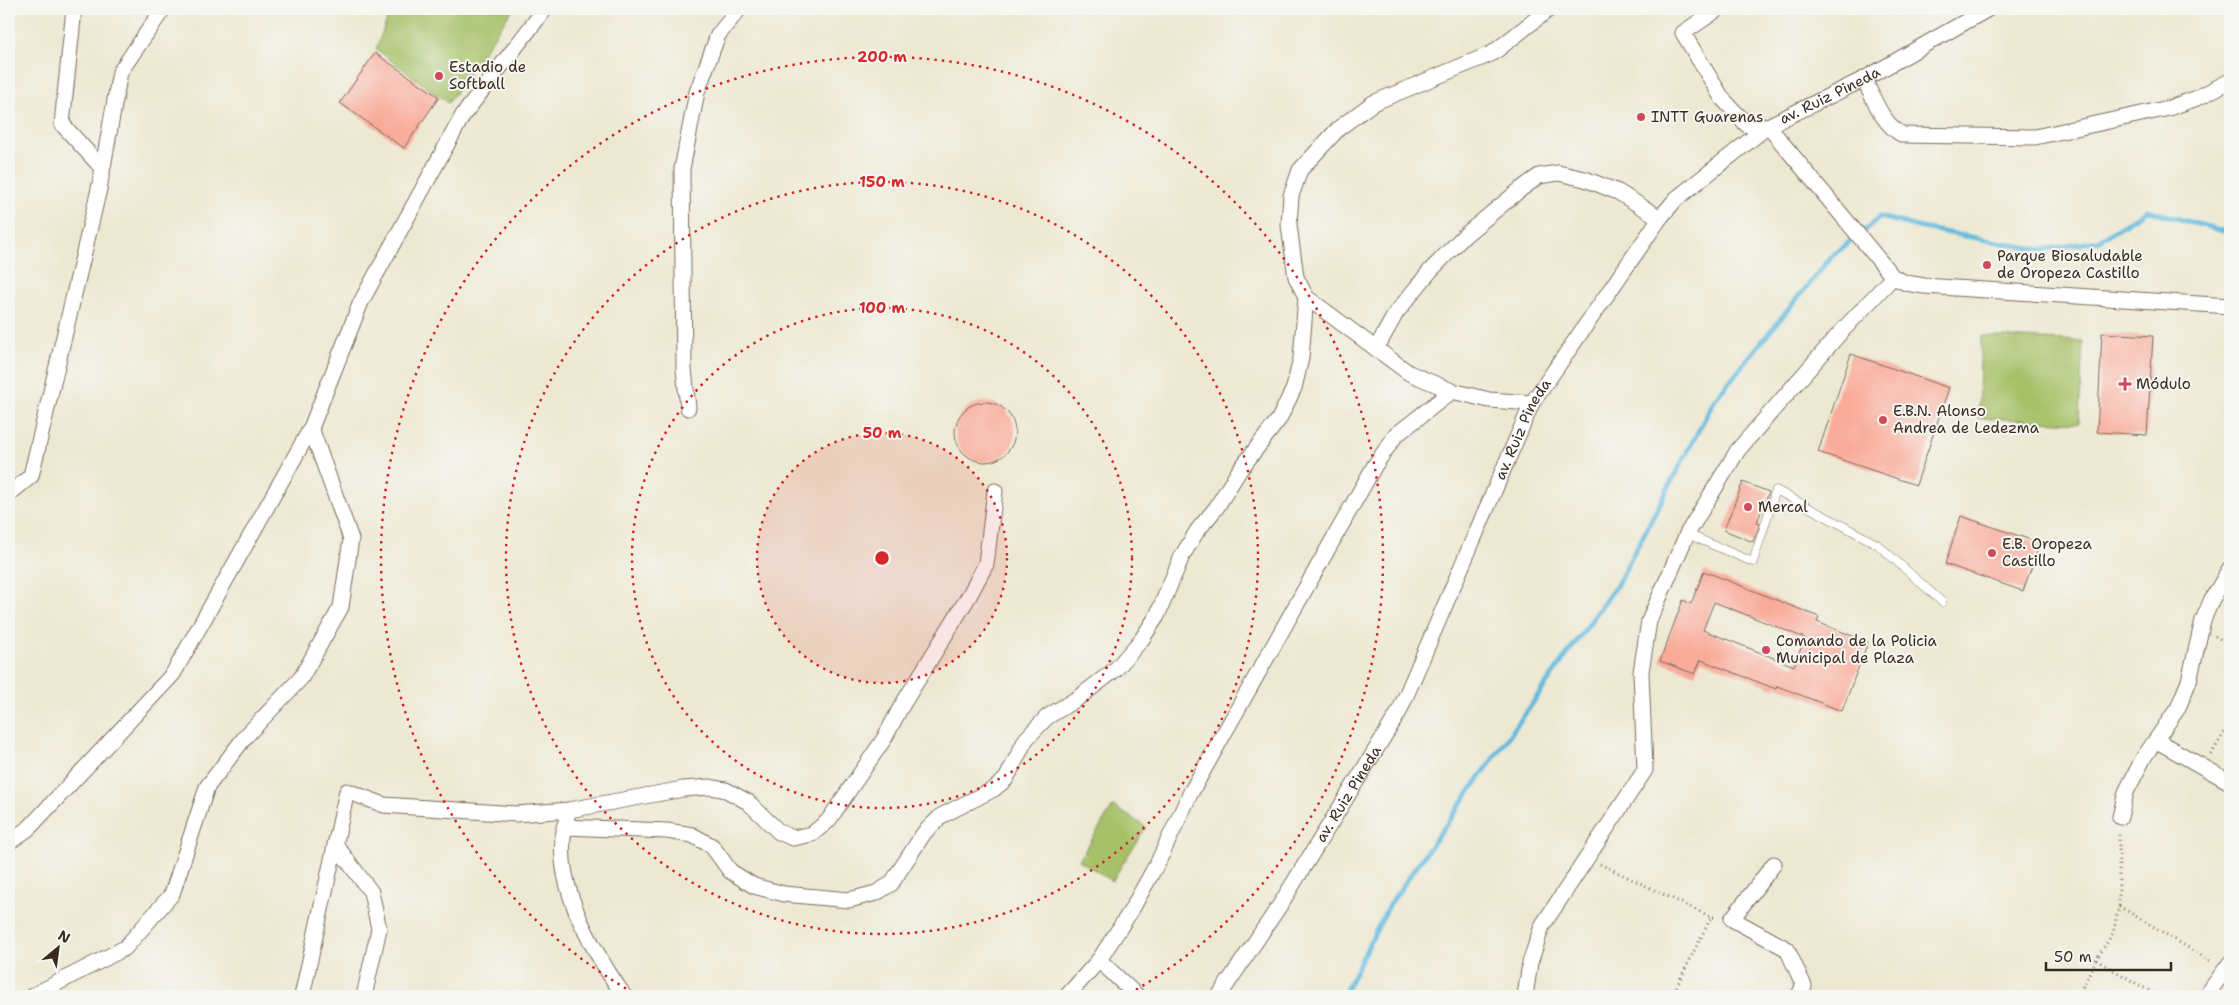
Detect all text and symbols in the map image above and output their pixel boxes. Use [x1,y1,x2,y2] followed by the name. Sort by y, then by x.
[857,47,907,67] text: 200 m
[449,57,526,94] place label: Estadio de Softball
[1776,61,1885,129] street label: av. Ruiz Pineda
[433,70,445,82] marker: Estadio de Softball
[1651,107,1763,127] place label: INTT Guarenas
[1635,111,1647,123] marker: INTT Guarenas
[859,172,905,192] text: 150 m
[1997,246,2143,283] place label: Parque Biosaludable de Oropeza Castillo
[1981,259,1993,271] marker: Parque Biosaludable de Oropeza Castillo
[859,298,905,318] text: 100 m
[1490,374,1556,483] street label: av. Ruiz Pineda
[2136,374,2191,394] place label: Módulo
[2118,377,2132,391] marker: Módulo
[1893,401,2040,438] place label: E.B.N. Alonso Andrea de Ledezma
[1877,414,1889,426] marker: E.B.N. Alonso Andrea de Ledezma
[863,423,902,443] text: 50 m
[1758,497,1808,517] place label: Mercal
[1742,501,1754,513] marker: Mercal
[2002,534,2093,571] place label: E.B. Oropeza Castillo
[1986,547,1998,559] marker: E.B. Oropeza Castillo
[873,549,891,567] centre of rings
[1776,631,1937,668] place label: Comando de la Policia Municipal de Plaza
[1760,644,1772,656] marker: Comando de la Policia Municipal de Plaza
[1311,741,1386,846] street label: av. Ruiz Pineda
[32,922,82,972] north arrow
[55,926,74,947] text: N
[2046,940,2172,972] scale bar
[2054,947,2092,967] text: 50 m

